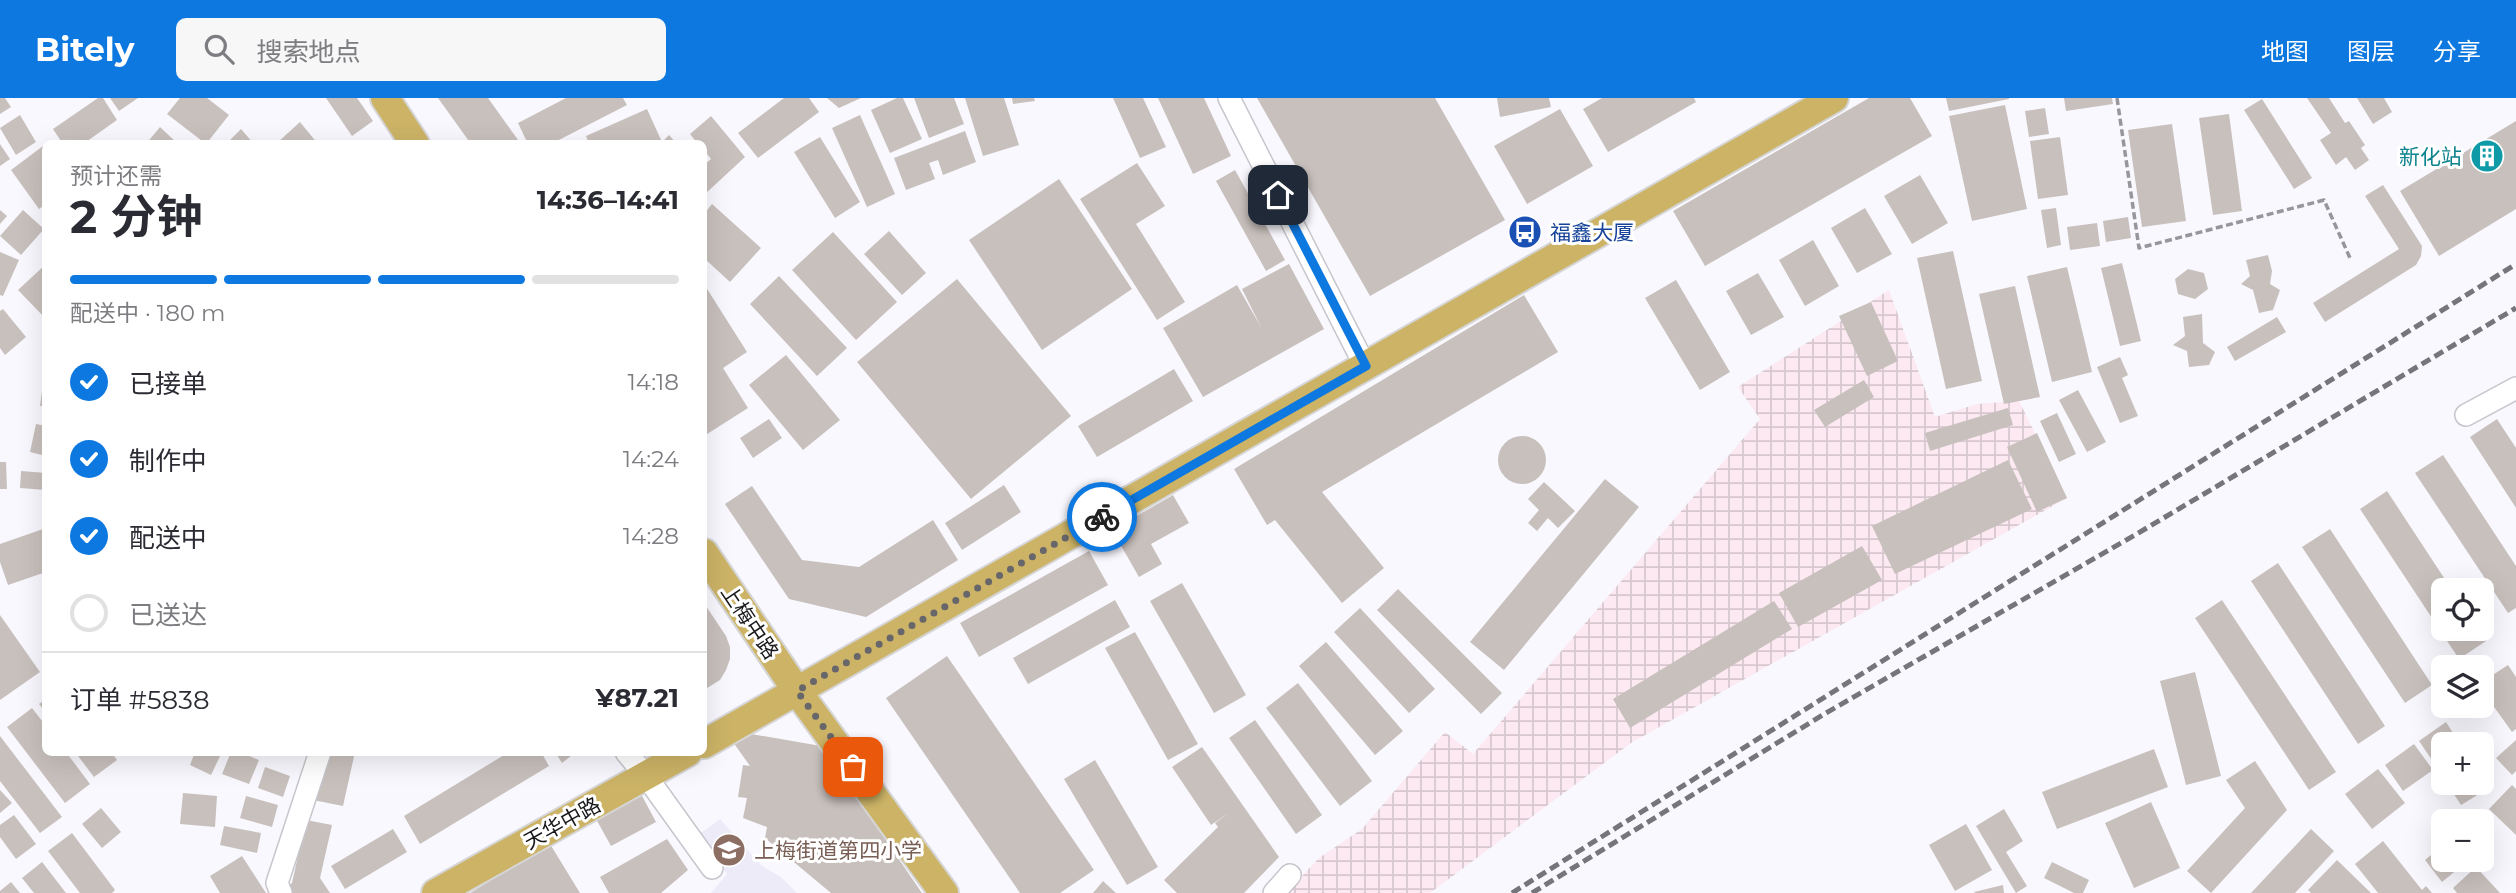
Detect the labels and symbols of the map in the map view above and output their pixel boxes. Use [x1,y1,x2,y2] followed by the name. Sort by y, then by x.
[2468,137,2506,175] building icon: 新化站
[2399,144,2462,169] place label: 新化站
[1248,165,1308,225] pin
[1506,213,1544,251] bus stop icon: 福鑫大厦
[1550,220,1634,245] place label: 福鑫大厦
[1067,482,1137,552] courier
[716,580,784,664] street label: 上梅中路
[823,737,883,797] pin
[519,792,605,854] street label: 天华中路
[710,831,748,869] school or university icon: 上梅街道第四小学
[754,838,922,863] place label: 上梅街道第四小学

